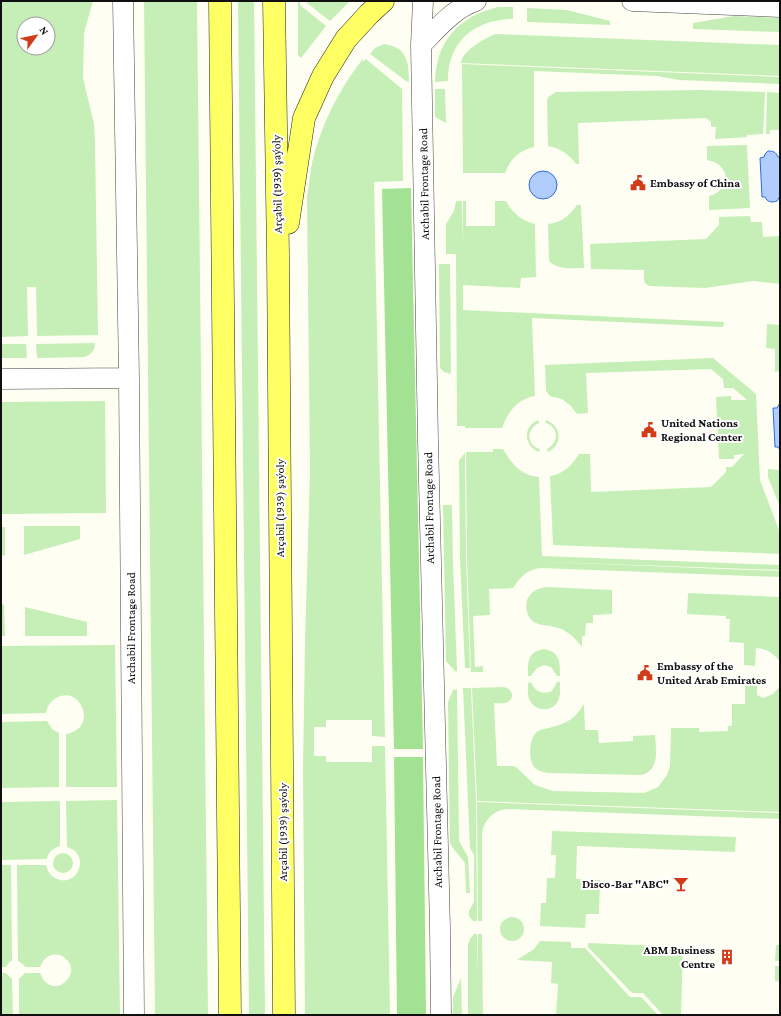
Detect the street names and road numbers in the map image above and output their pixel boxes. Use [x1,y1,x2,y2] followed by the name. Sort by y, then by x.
[416,127,432,240] street label: Archabil Frontage Road
[269,134,285,233] street label: Arçabil (1939) şaýoly
[421,451,437,564] street label: Archabil Frontage Road
[273,458,287,557] street label: Arçabil (1939) şaýoly
[124,571,138,684] street label: Archabil Frontage Road
[429,775,445,888] street label: Archabil Frontage Road
[276,782,290,881] street label: Arçabil (1939) şaýoly

